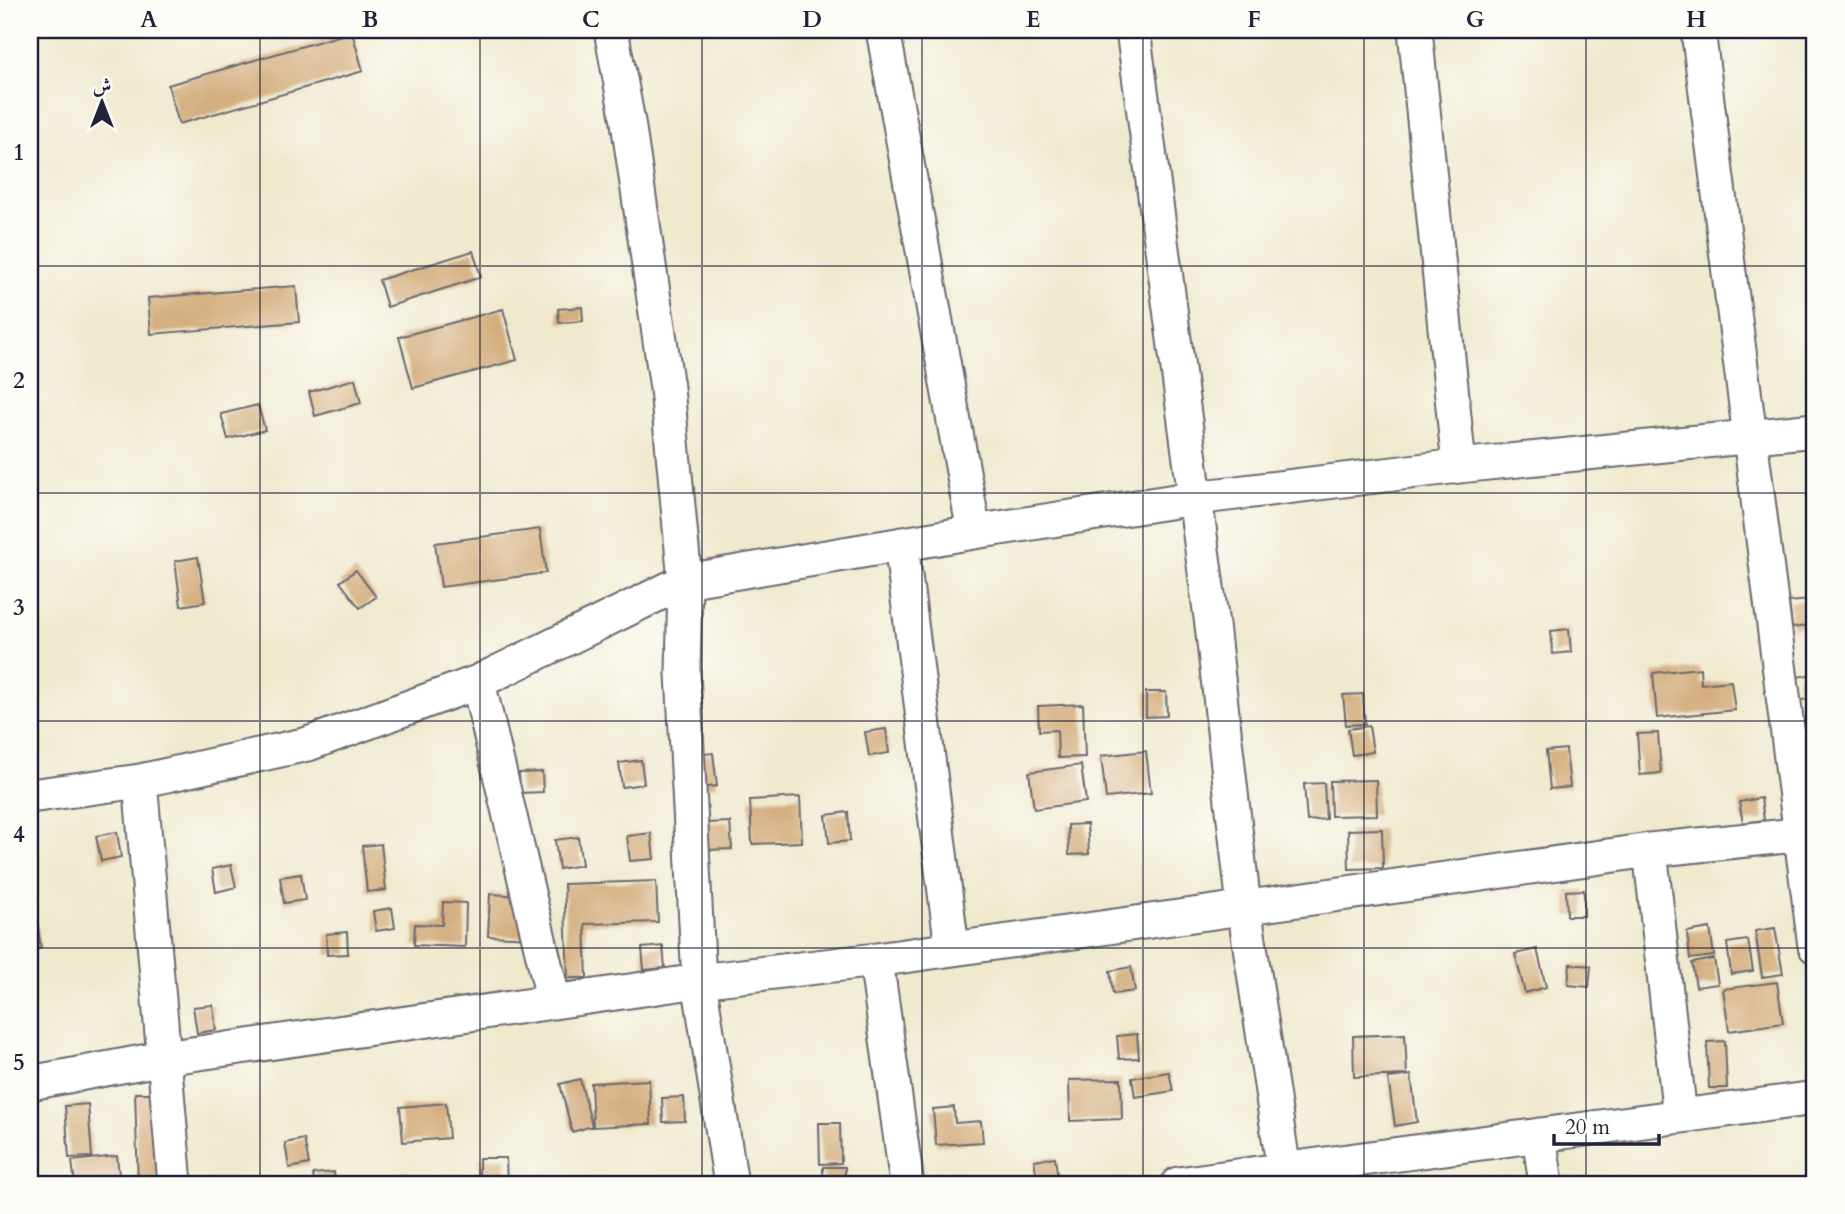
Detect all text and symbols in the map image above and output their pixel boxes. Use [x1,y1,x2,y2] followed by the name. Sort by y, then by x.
[140,4,158,35] text: A
[362,4,378,35] text: B
[582,4,600,35] text: C
[802,4,822,35] text: D
[1026,4,1040,35] text: E
[1247,4,1261,35] text: F
[1466,4,1485,35] text: G
[1686,4,1706,35] text: H
[66,66,136,136] north arrow
[93,73,111,99] text: ش
[13,137,25,168] text: 1
[13,365,25,396] text: 2
[13,592,25,623] text: 3
[13,819,25,850] text: 4
[13,1047,25,1078] text: 5
[1554,1102,1660,1146] scale bar
[1565,1113,1610,1142] text: 20 m

